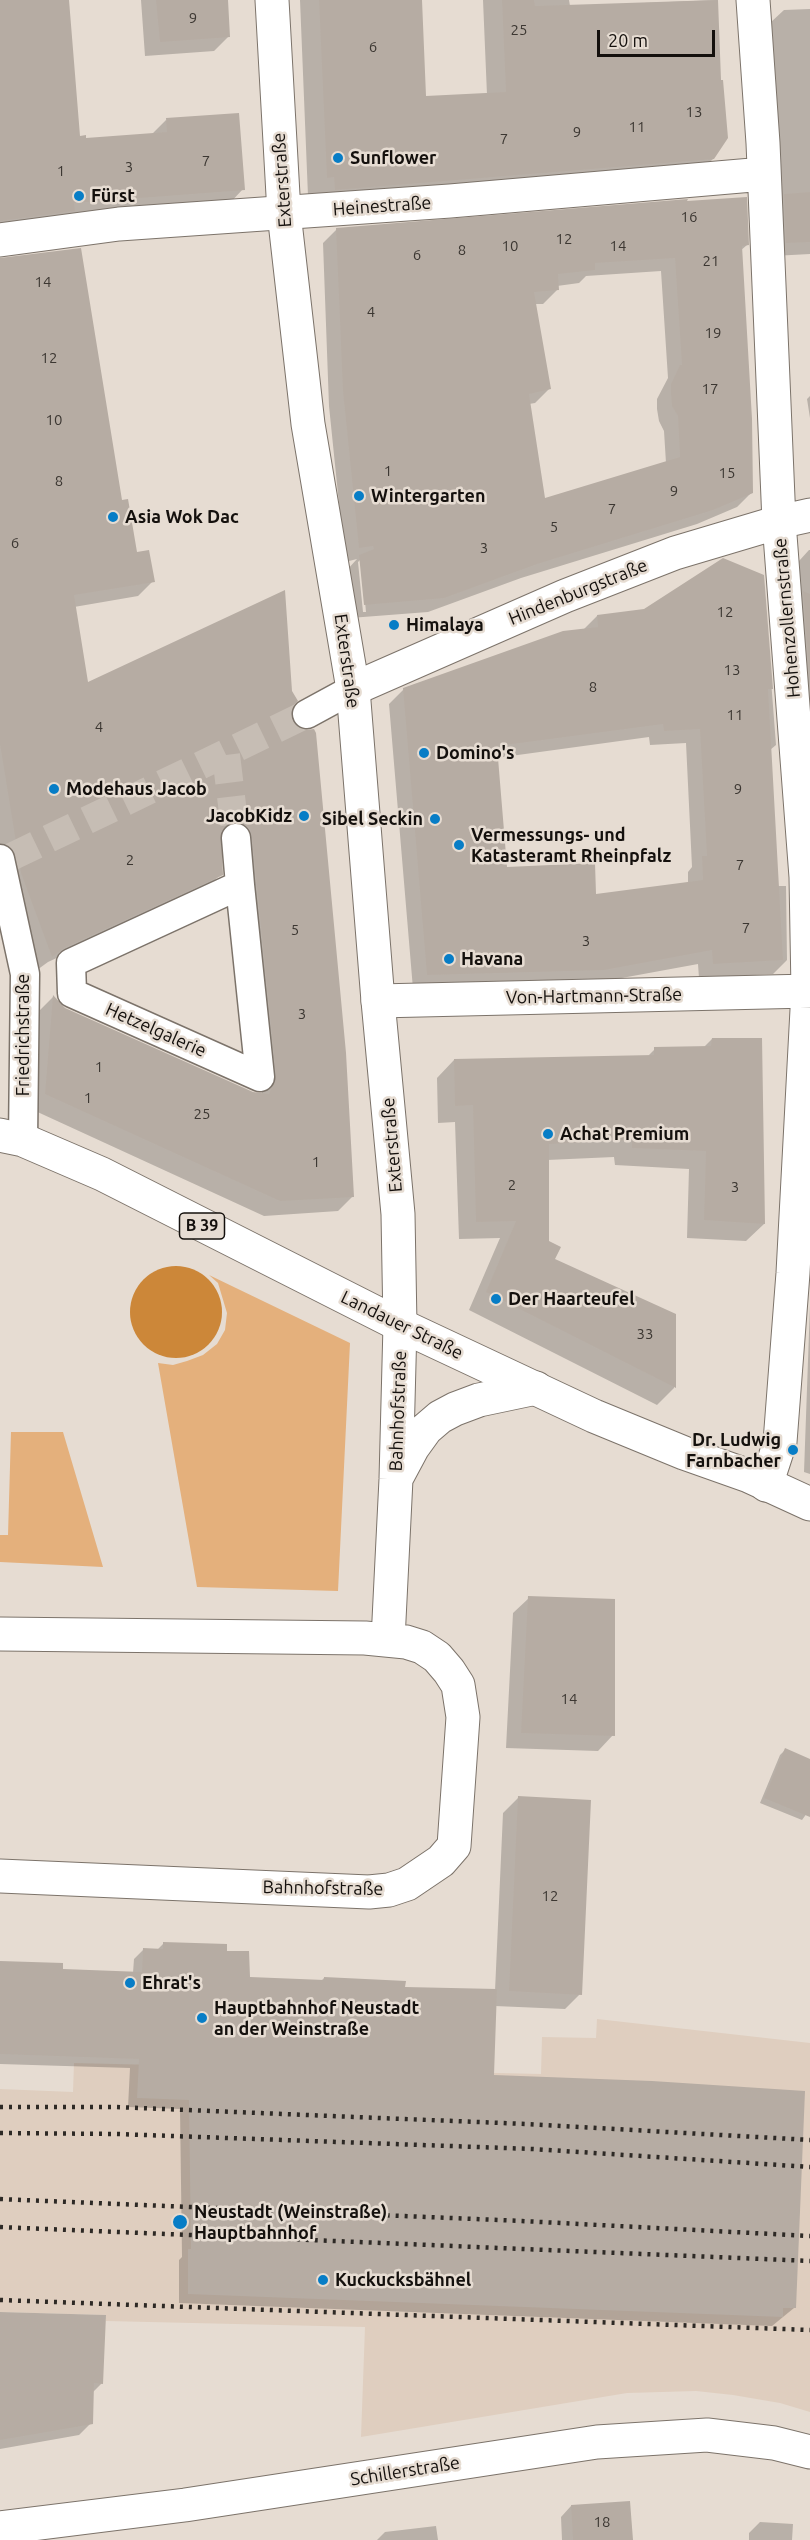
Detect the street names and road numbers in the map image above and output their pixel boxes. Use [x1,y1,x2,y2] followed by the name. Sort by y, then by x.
[268,132,296,228] street label: Exterstraße
[332,192,432,220] street label: Heinestraße
[769,537,805,699] street label: Hohenzollernstraße
[506,554,650,630] street label: Hindenburgstraße
[330,613,364,709] street label: Exterstraße
[12,974,34,1096] street label: Friedrichstraße
[506,984,682,1008] street label: Von-Hartmann-Straße
[102,998,210,1062] street label: Hetzelgalerie
[377,1097,407,1193] street label: Exterstraße
[180,1213,224,1239] road number: B 39
[337,1286,467,1364] street label: Landauer Straße
[385,1350,411,1472] street label: Bahnhofstraße
[263,1876,383,1900] street label: Bahnhofstraße
[349,2452,461,2490] street label: Schillerstraße

